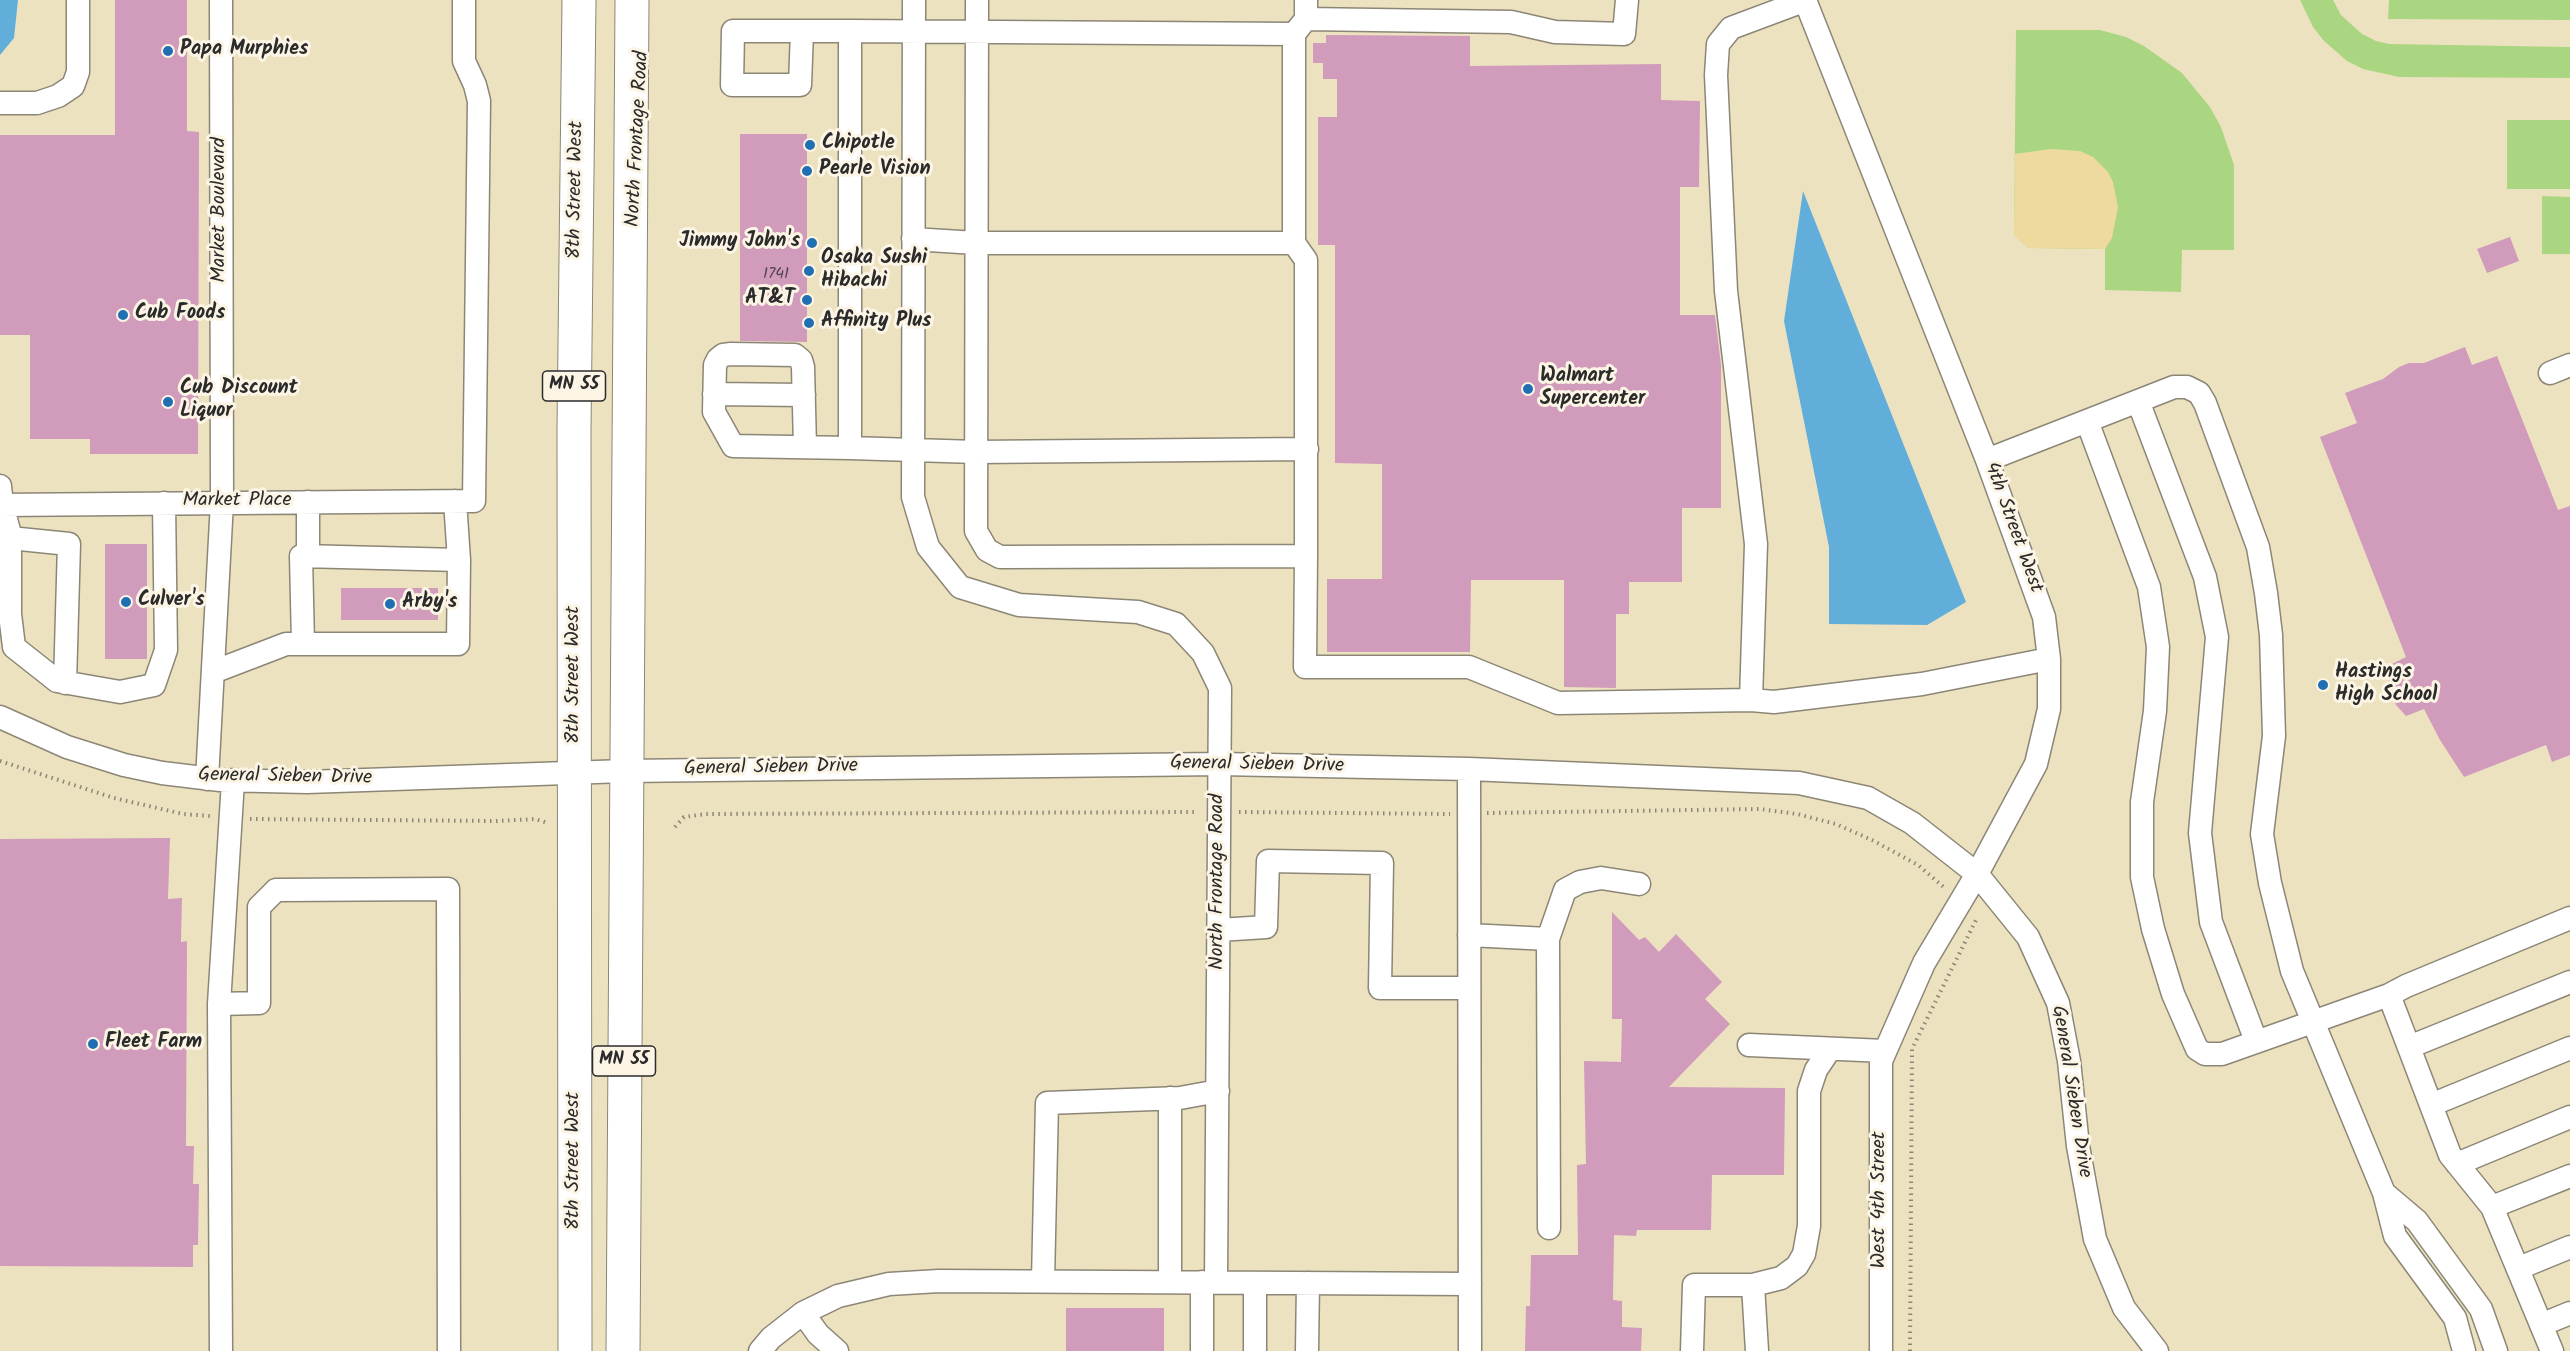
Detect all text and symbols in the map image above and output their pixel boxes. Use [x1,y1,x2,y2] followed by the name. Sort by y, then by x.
[180,39,308,63] place label: Papa Murphies
[161,44,175,58] marker: Papa Murphies
[622,50,656,228] street label: North Frontage Road
[564,121,590,259] street label: 8th Street West
[822,133,895,157] place label: Chipotle
[209,137,233,283] street label: Market Boulevard
[803,138,817,152] marker: Chipotle
[819,159,931,183] place label: Pearle Vision
[800,164,814,178] marker: Pearle Vision
[679,231,800,255] place label: Jimmy John's
[805,236,819,250] marker: Jimmy John's
[821,248,927,295] place label: Osaka Sushi Hibachi
[802,264,816,278] marker: Osaka Sushi Hibachi
[763,265,789,285] house number: 1741
[745,288,795,312] place label: AT&T
[800,293,814,307] marker: AT&T
[135,303,225,327] place label: Cub Foods
[116,308,130,322] marker: Cub Foods
[821,311,931,335] place label: Affinity Plus
[802,316,816,330] marker: Affinity Plus
[1540,366,1645,413] place label: Walmart Supercenter
[542,371,606,401] road number: MN 55
[180,378,298,425] place label: Cub Discount Liquor
[1521,382,1535,396] marker: Walmart Supercenter
[161,395,175,409] marker: Cub Discount Liquor
[1977,459,2047,597] street label: 4th Street West
[183,490,291,514] street label: Market Place
[138,590,205,614] place label: Culver's
[402,592,457,616] place label: Arby's
[119,595,133,609] marker: Culver's
[383,597,397,611] marker: Arby's
[563,606,587,744] street label: 8th Street West
[2335,662,2437,709] place label: Hastings High School
[2316,678,2330,692] marker: Hastings High School
[1170,752,1344,780] street label: General Sieben Drive
[684,755,858,783] street label: General Sieben Drive
[198,764,372,792] street label: General Sieben Drive
[1207,794,1231,970] street label: North Frontage Road
[2045,1004,2095,1180] street label: General Sieben Drive
[105,1032,202,1056] place label: Fleet Farm
[86,1037,100,1051] marker: Fleet Farm
[592,1046,656,1076] road number: MN 55
[563,1092,587,1230] street label: 8th Street West
[1869,1131,1893,1269] street label: West 4th Street

